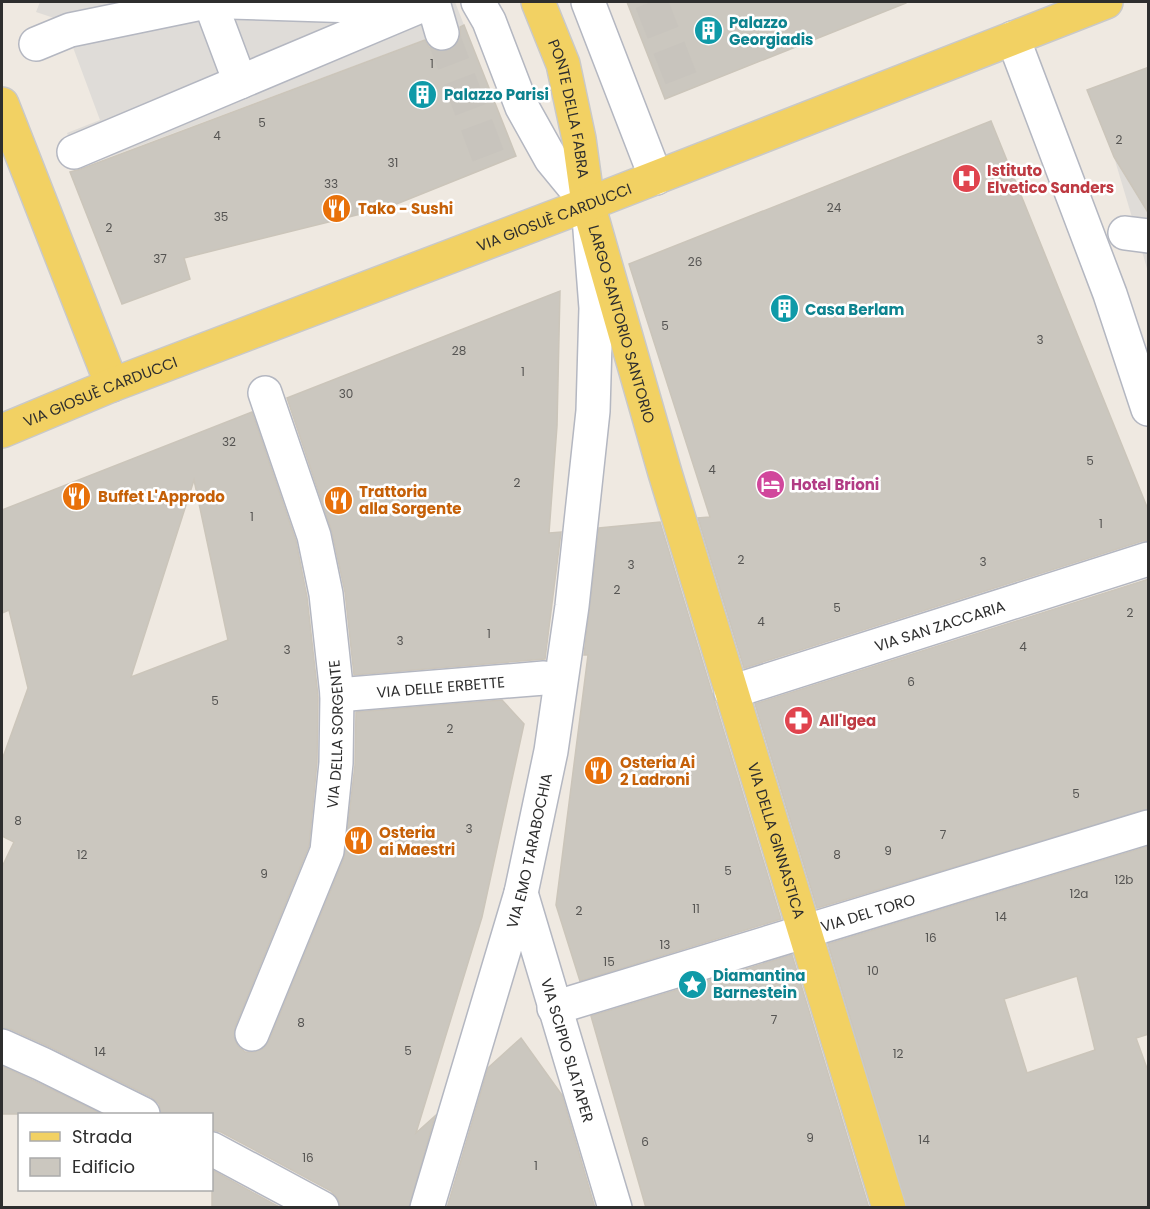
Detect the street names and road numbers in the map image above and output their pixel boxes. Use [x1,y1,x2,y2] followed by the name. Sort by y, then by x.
[544,36,595,180] street label: PONTE DELLA FABRA
[473,178,634,256] street label: VIA GIOSUÈ CARDUCCI
[584,222,661,426] street label: LARGO SANTORIO SANTORIO
[20,351,180,431] street label: VIA GIOSUÈ CARDUCCI
[872,595,1008,656] street label: VIA SAN ZACCARIA
[321,659,348,810] street label: VIA DELLA SORGENTE
[376,671,506,702] street label: VIA DELLE ERBETTE
[743,760,811,921] street label: VIA DELLA GINNASTICA
[501,771,557,931] street label: VIA EMO TARABOCHIA
[818,888,918,937] street label: VIA DEL TORO
[536,976,599,1125] street label: VIA SCIPIO SLATAPER

